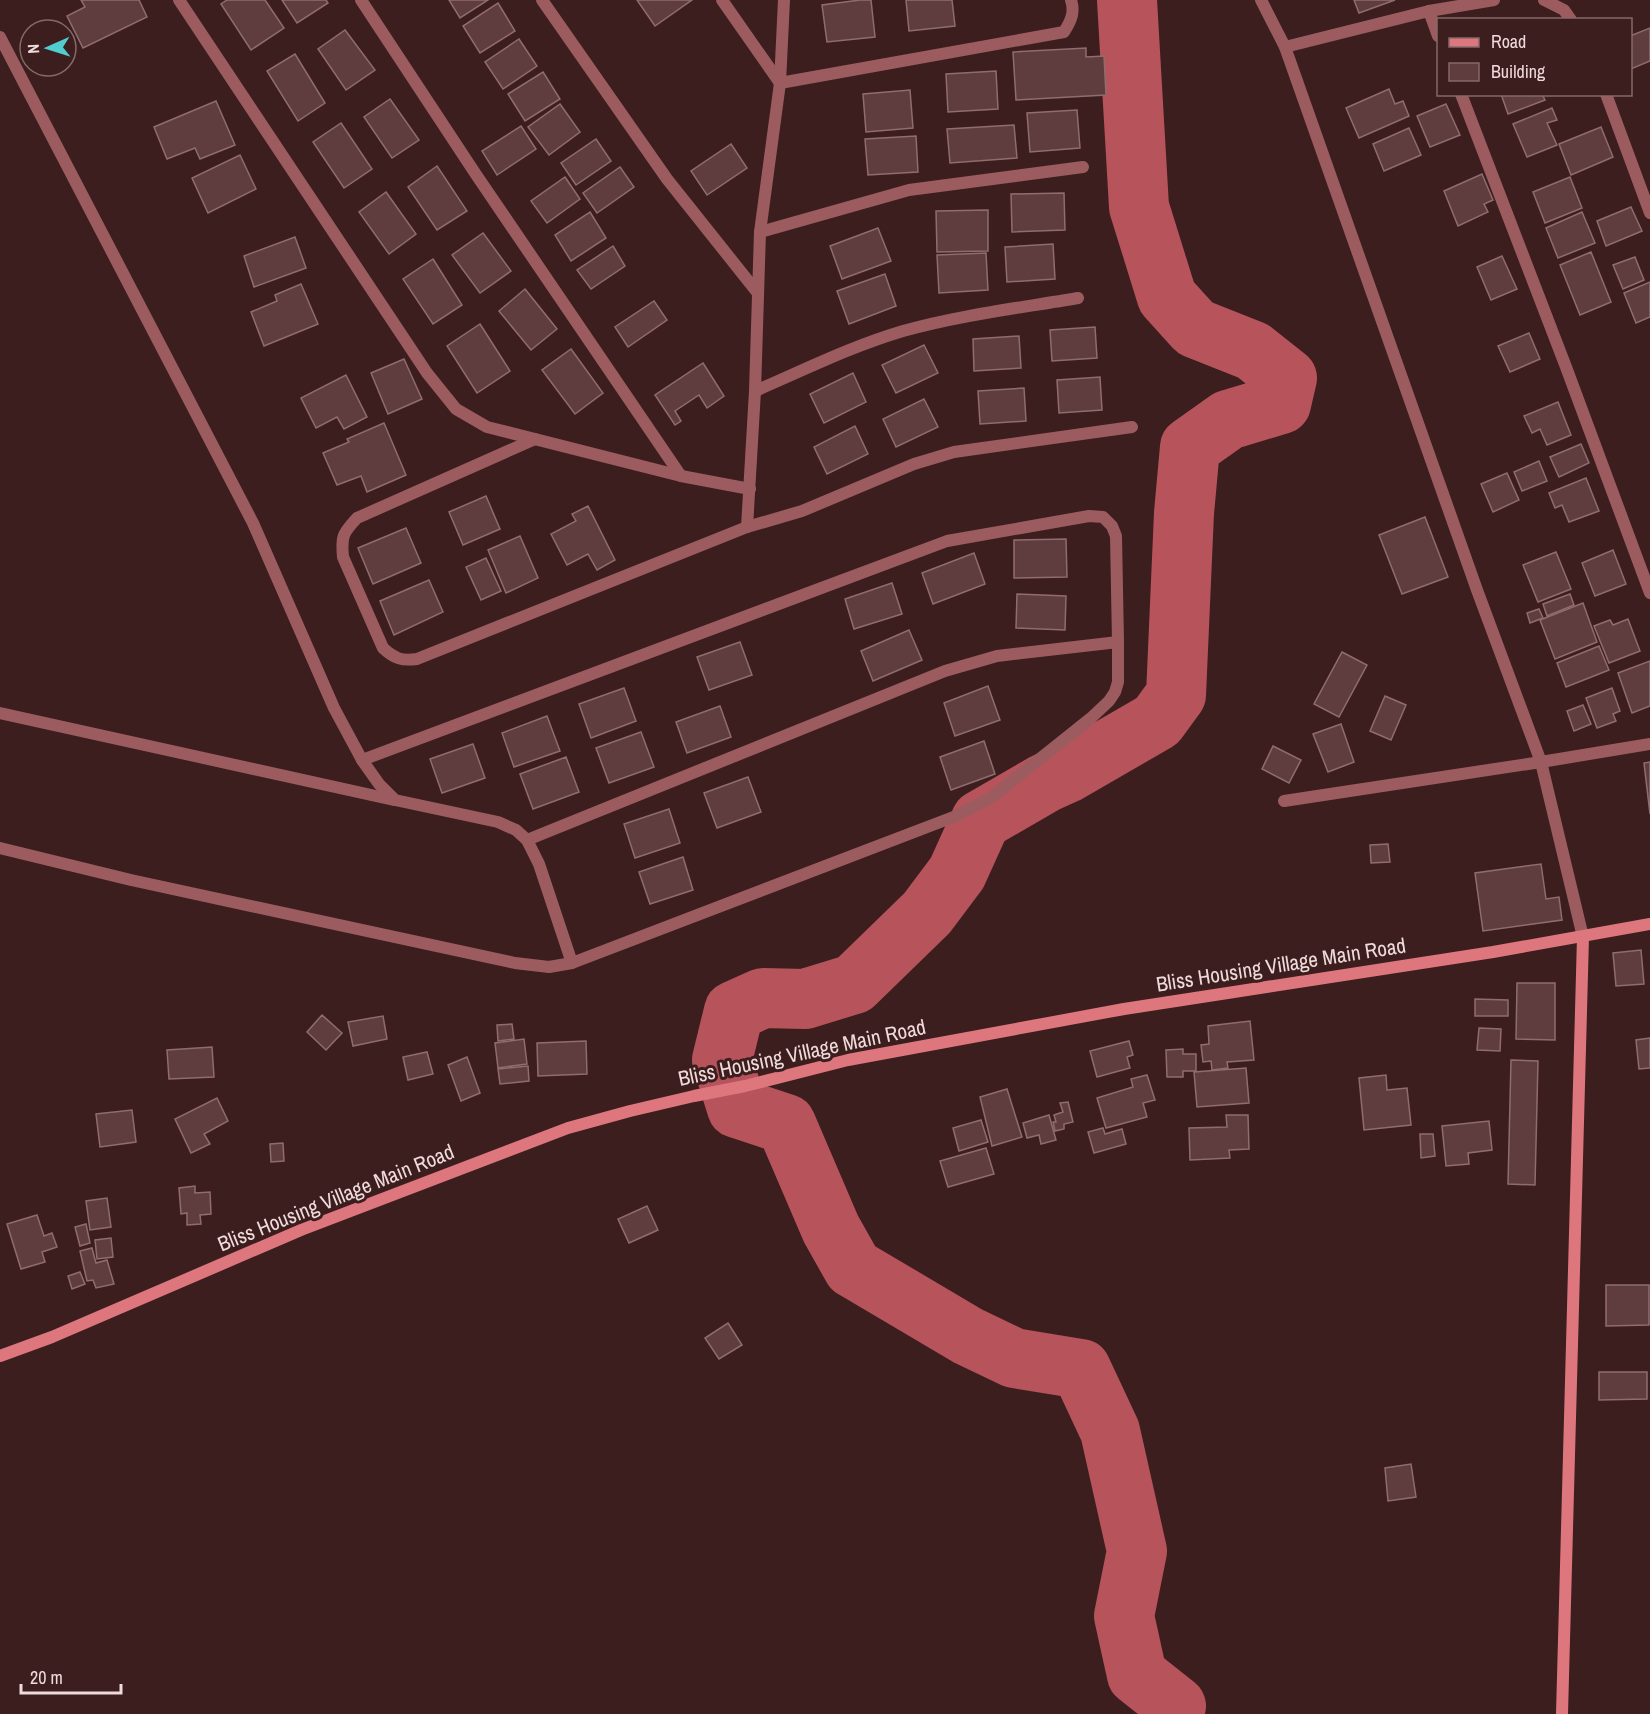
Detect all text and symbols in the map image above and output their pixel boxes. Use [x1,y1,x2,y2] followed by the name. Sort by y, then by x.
[18,18,78,78] north arrow
[1437,18,1632,96] legend
[1491,29,1526,54] text: Road
[22,43,44,54] text: N
[1491,59,1546,84] text: Building
[1154,930,1408,999] street label: Bliss Housing Village Main Road
[675,1012,928,1093] street label: Bliss Housing Village Main Road
[213,1137,458,1258] street label: Bliss Housing Village Main Road
[21,1657,122,1695] scale bar
[30,1665,63,1690] text: 20 m

